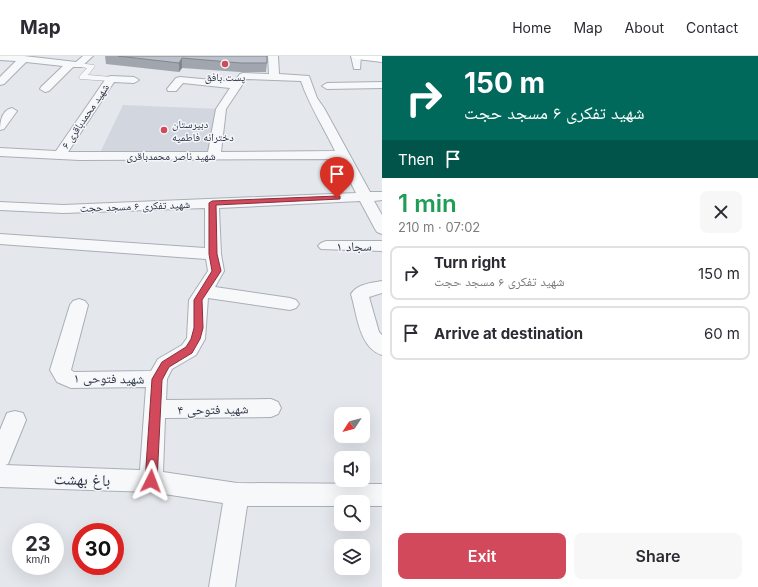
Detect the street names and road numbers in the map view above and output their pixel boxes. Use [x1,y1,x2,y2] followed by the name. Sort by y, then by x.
[58,81,112,151] street label: شهید محمدباقری ۶
[126,149,216,163] street label: شهید ناصر محمدباقری
[80,197,190,215] street label: شهید تفکری ۶ مسجد حجت
[336,238,372,254] street label: سجاد ۱
[73,369,145,388] street label: شهید فتوحی ۱
[177,400,249,419] street label: شهید فتوحی ۴
[53,468,111,491] street label: باغ بهشت

